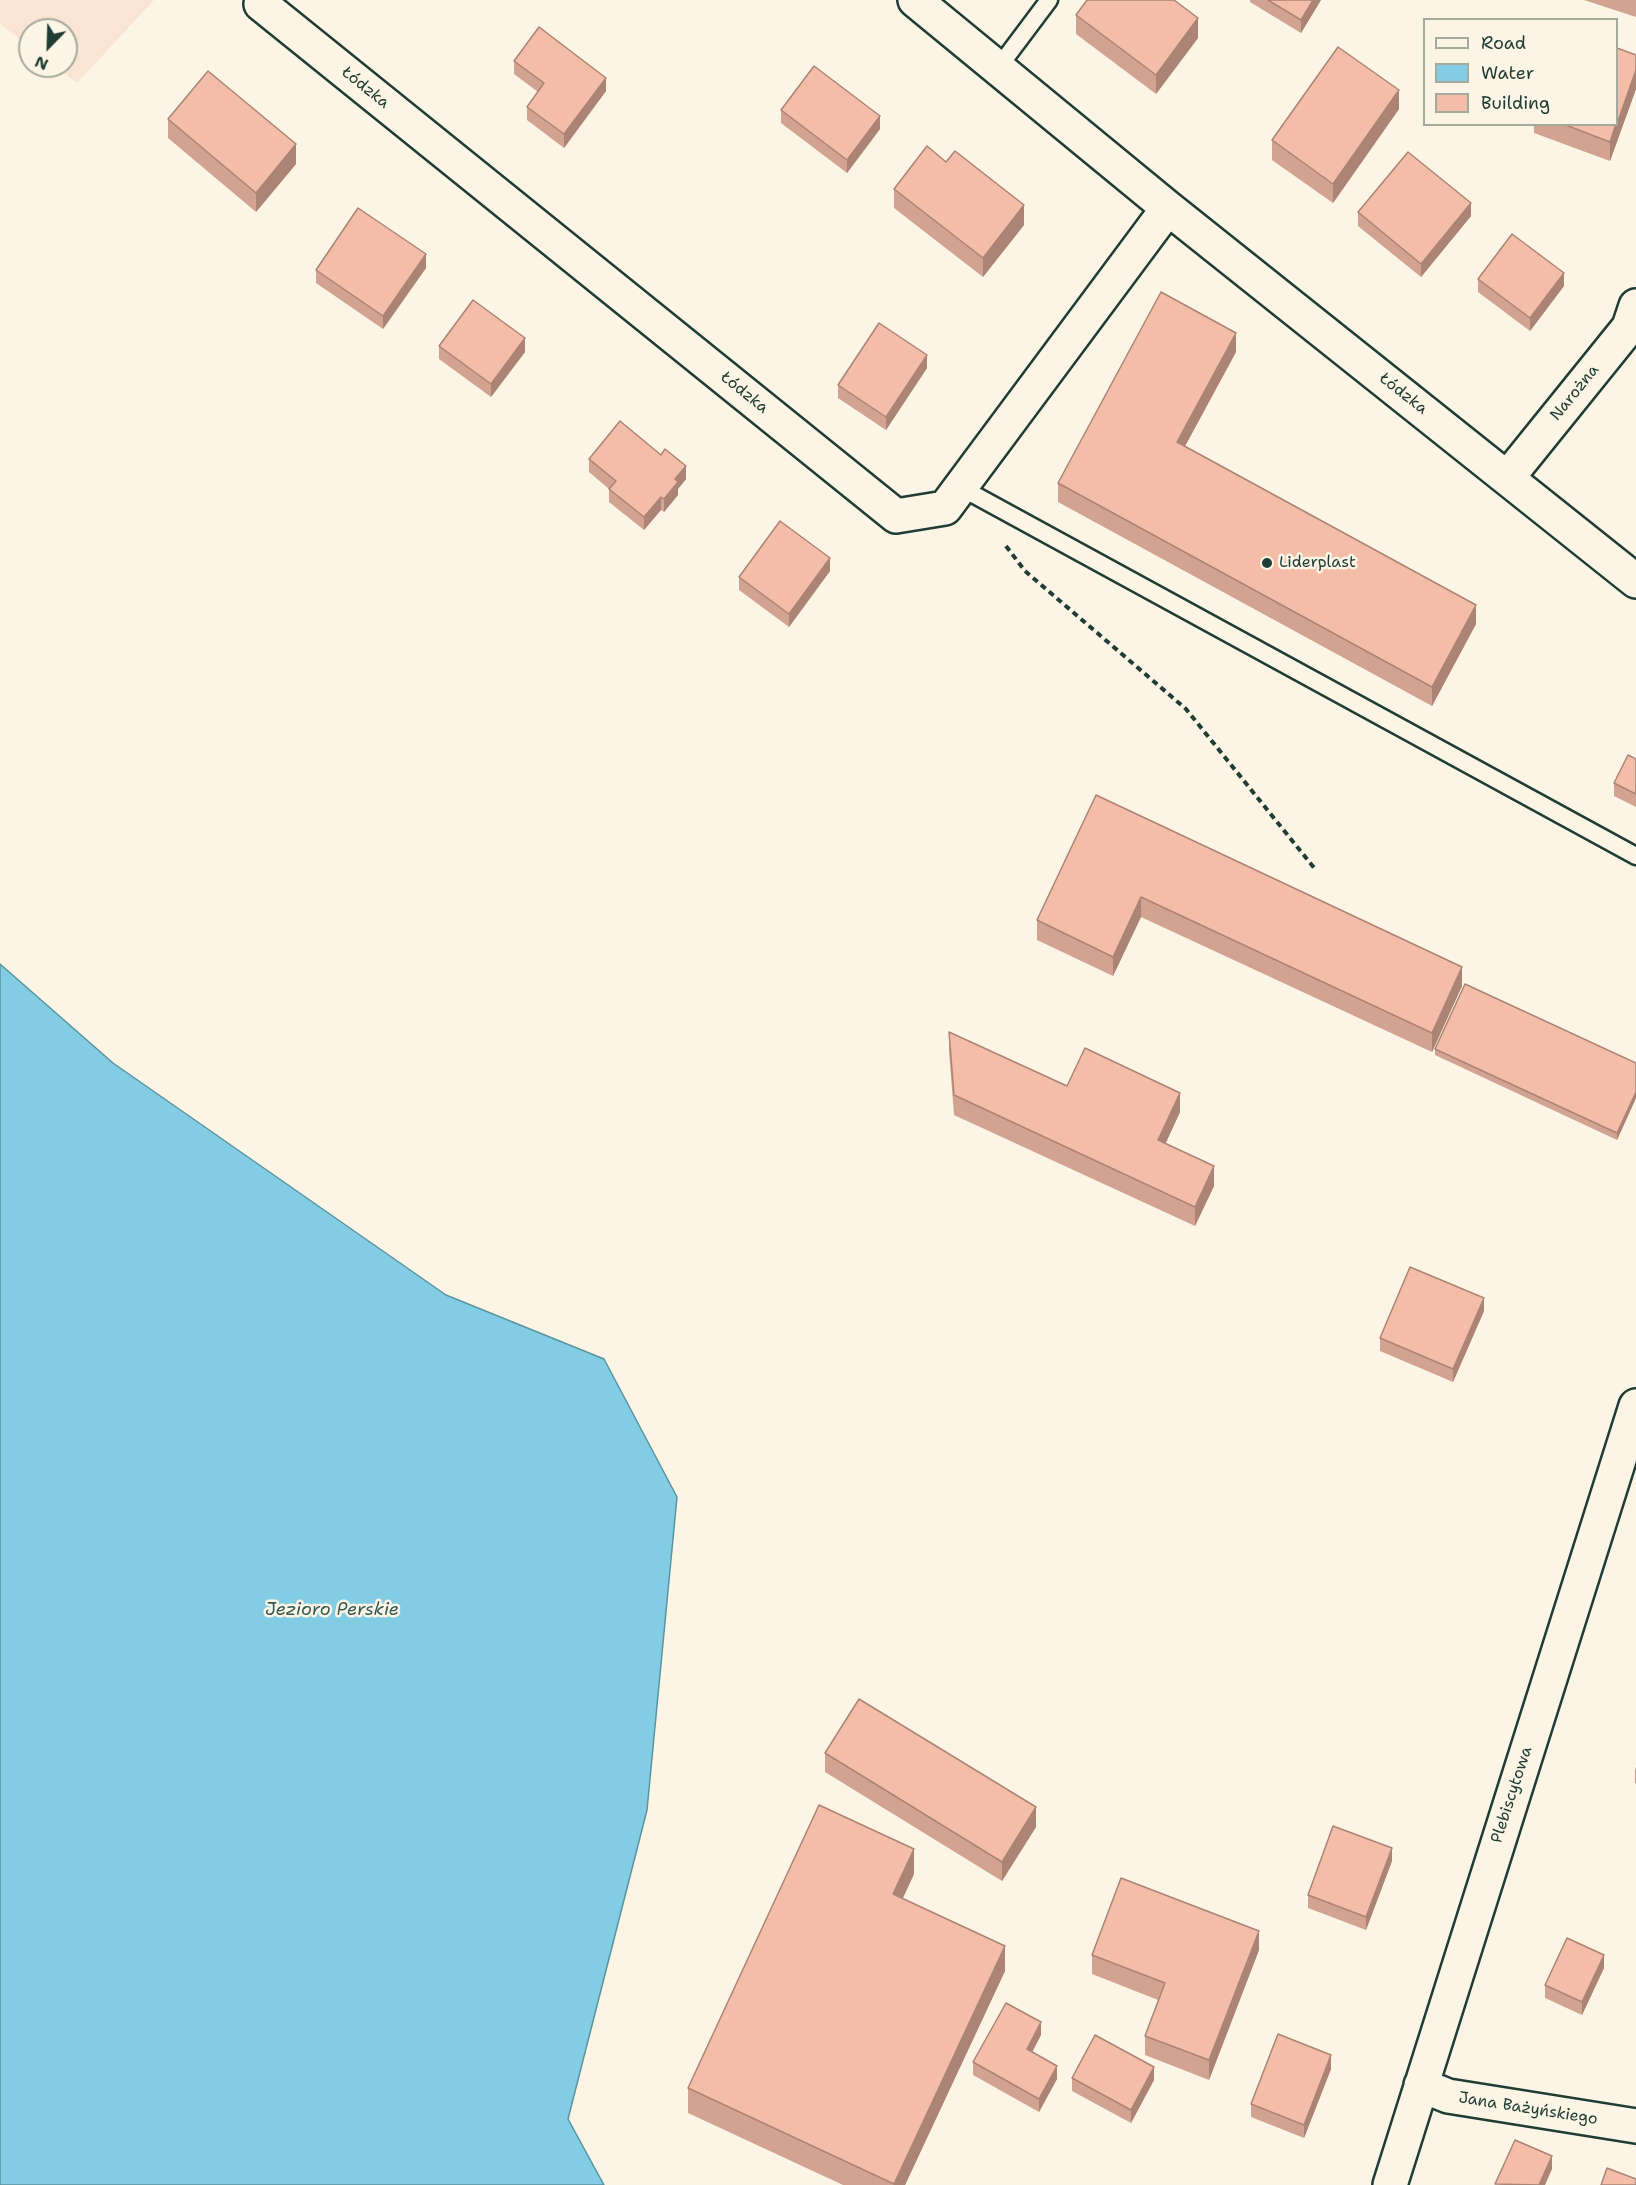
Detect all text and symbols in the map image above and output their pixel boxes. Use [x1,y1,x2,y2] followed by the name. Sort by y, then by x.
[18,18,78,78] north arrow
[1423,18,1618,126] legend
[1481,31,1526,55] text: Road
[32,51,51,75] text: N
[1481,61,1534,85] text: Water
[337,63,393,113] street label: Łódzka
[1481,91,1550,115] text: Building
[1547,361,1603,425] street label: Narożna
[716,368,772,418] street label: Łódzka
[1375,369,1431,419] street label: Łódzka
[1279,553,1356,573] place label: Liderplast
[1260,556,1274,570] marker: Liderplast
[265,1599,399,1621] water label: Jezioro Perskie
[1487,1744,1537,1846] street label: Plebiscytowa
[1457,2089,1599,2129] street label: Jana Bażyńskiego

